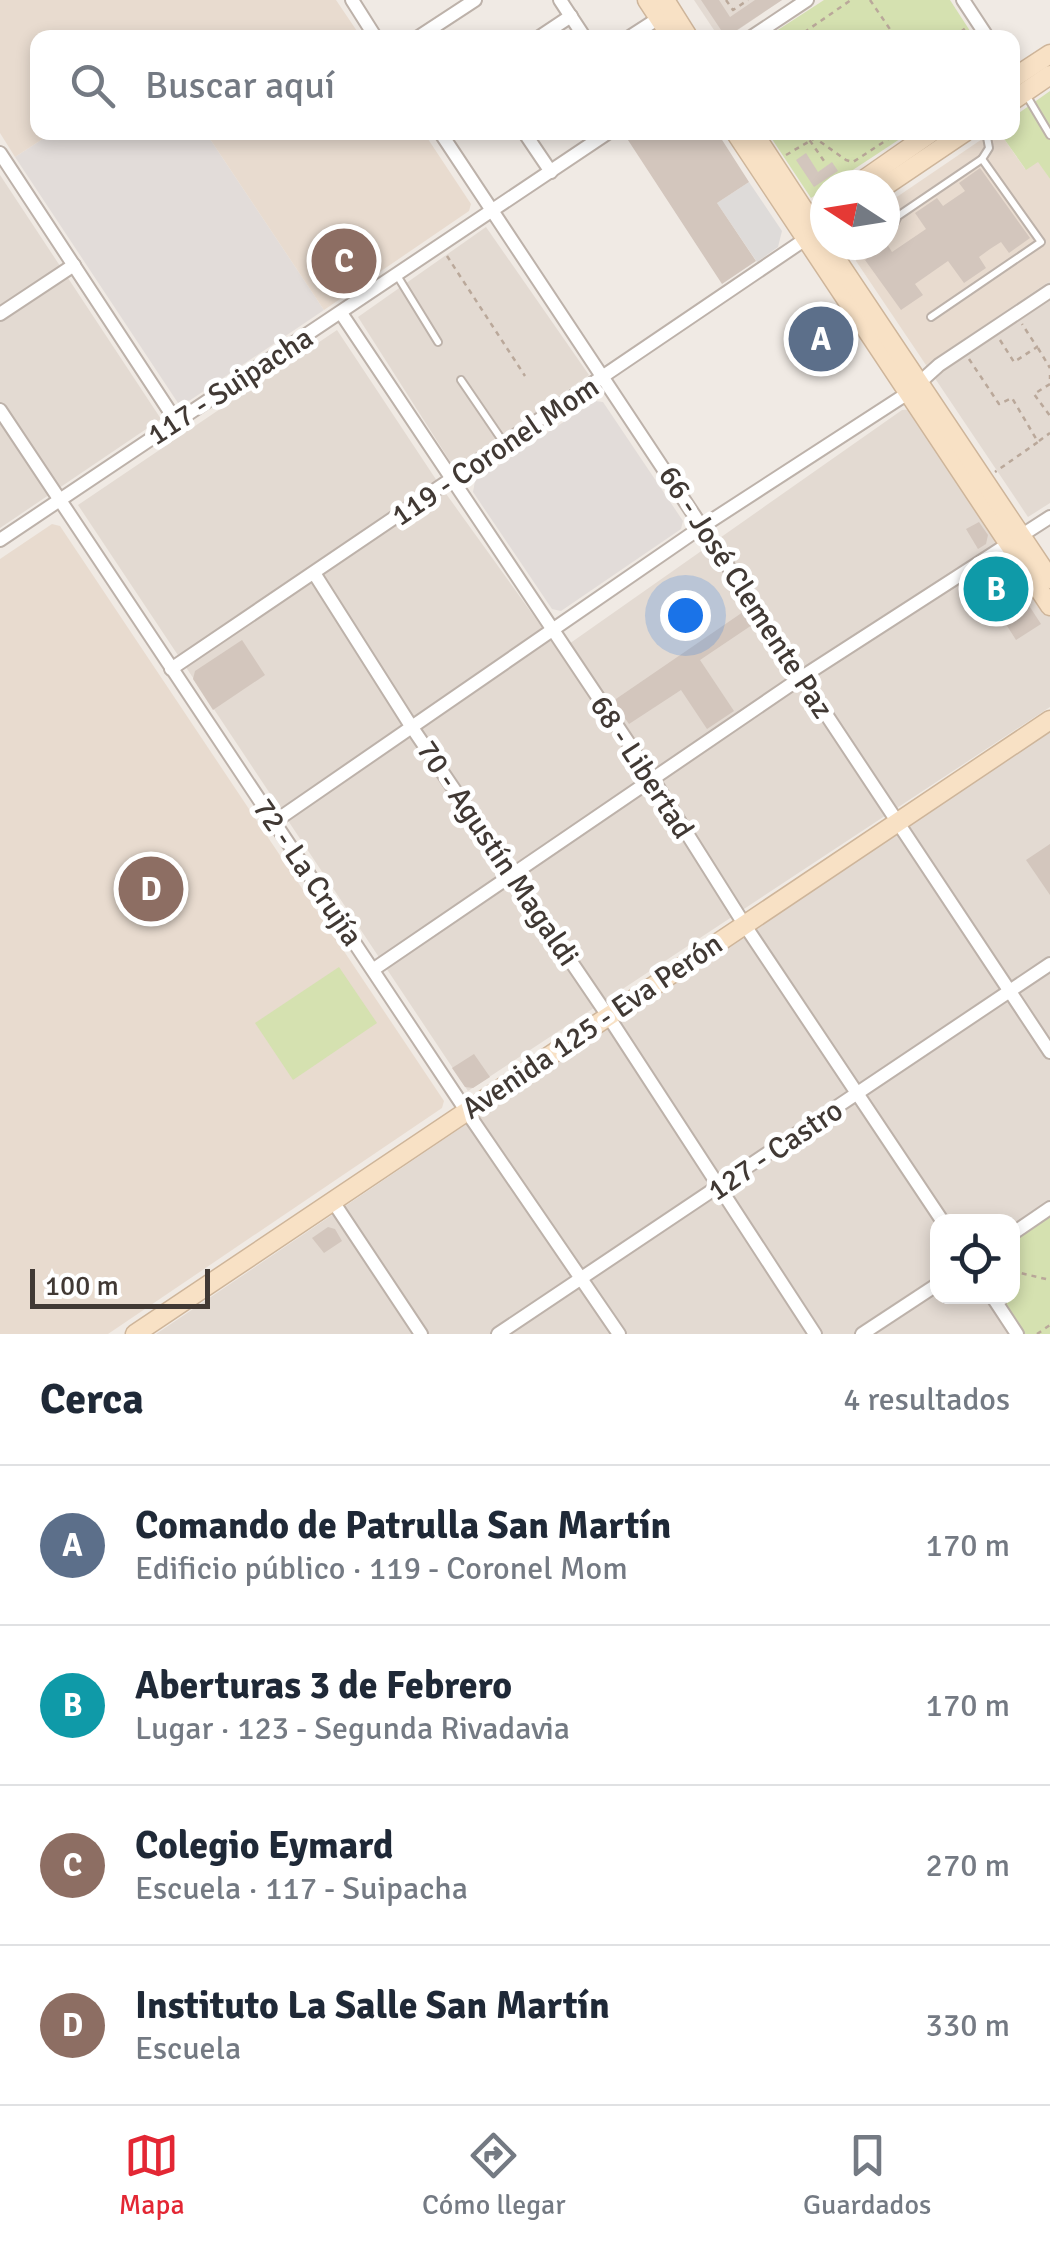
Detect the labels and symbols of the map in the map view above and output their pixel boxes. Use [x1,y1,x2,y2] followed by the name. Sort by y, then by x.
[810,170,900,260] north arrow
[312,224,376,298] pin: C
[788,302,854,376] pin: A
[140,319,320,454] street label: 117 - Suipacha
[384,368,606,535] street label: 119 - Coronel Mom
[650,459,841,725] street label: 66 - José Clemente Paz
[964,552,1028,626] pin: B
[660,590,711,641] your location
[582,689,702,846] street label: 68 - Libertad
[408,733,587,973] street label: 70 - Agustín Magaldi
[245,791,371,953] street label: 72 - La Crujía
[118,852,184,926] pin: D
[455,925,730,1127] street label: Avenida 125 - Eva Perón
[701,1092,850,1209] street label: 127 - Castro
[30,1264,210,1308] scale bar

